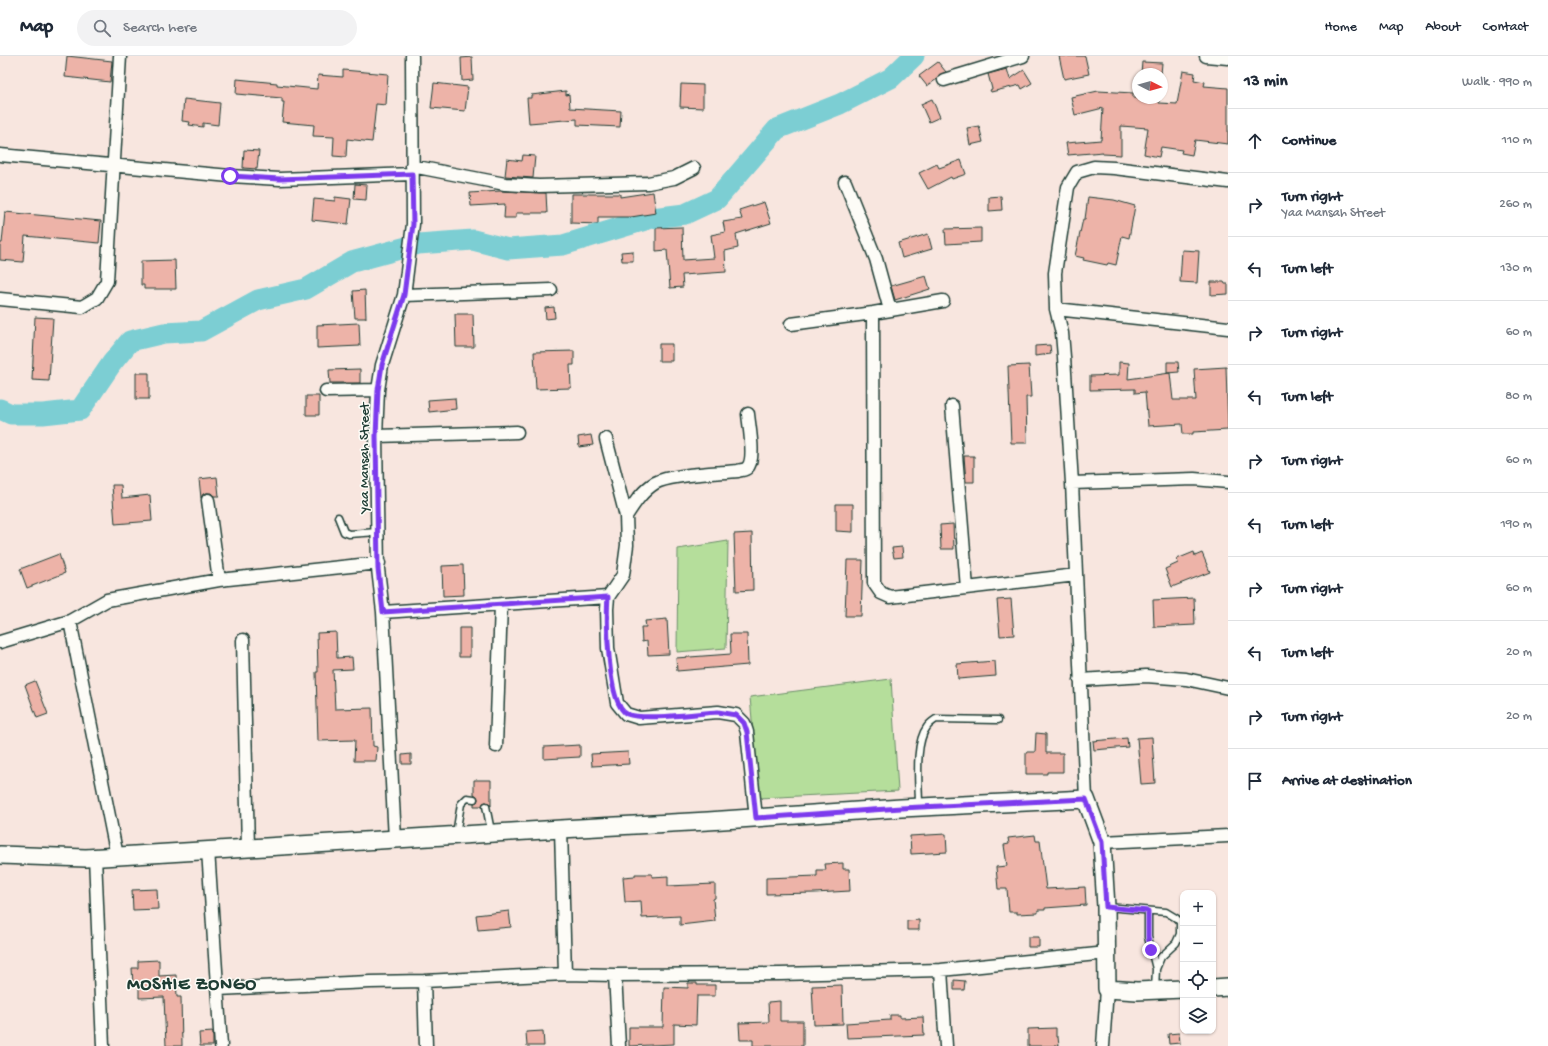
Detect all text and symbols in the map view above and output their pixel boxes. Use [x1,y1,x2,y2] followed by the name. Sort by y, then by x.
[77,10,357,46] search box
[20,16,53,39] text: Map
[91,17,113,39] icon: search
[123,19,197,37] text: Search here
[1325,19,1357,36] text: Home
[1379,19,1403,36] text: Map
[1425,19,1461,36] text: About
[1483,19,1528,36] text: Contact
[1132,68,1168,104] north arrow
[1244,72,1288,92] text: 13 min
[1462,75,1532,90] text: Walk · 990 m
[1244,130,1266,152] icon: ahead
[1282,132,1336,150] text: Continue
[1502,133,1532,148] text: 110 m
[221,167,239,185] route start
[1282,188,1342,206] text: Turn right
[1244,194,1266,216] icon: right
[1499,197,1532,212] text: 260 m
[1282,206,1385,221] text: Yaa Mansah Street
[1244,258,1266,280] icon: left
[1282,260,1333,278] text: Turn left
[1500,261,1532,276] text: 130 m
[1244,322,1266,344] icon: right
[1282,324,1342,342] text: Turn right
[1506,325,1532,340] text: 60 m
[1244,386,1266,408] icon: left
[1282,388,1333,406] text: Turn left
[1505,389,1532,404] text: 80 m
[357,401,374,515] street label: Yaa Mansah Street
[1244,450,1266,472] icon: right
[1282,452,1342,470] text: Turn right
[1506,453,1532,468] text: 60 m
[1244,514,1266,536] icon: left
[1282,516,1333,534] text: Turn left
[1501,517,1532,532] text: 190 m
[1244,578,1266,600] icon: right
[1282,580,1342,598] text: Turn right
[1506,581,1532,596] text: 60 m
[1244,642,1266,664] icon: left
[1282,644,1333,662] text: Turn left
[1506,645,1532,660] text: 20 m
[1244,706,1266,728] icon: right
[1282,708,1342,726] text: Turn right
[1506,709,1532,724] text: 20 m
[1244,770,1266,792] icon: arrive
[1282,772,1412,790] text: Arrive at destination
[1180,890,1216,1034] map controls
[1180,890,1216,926] button: +
[1180,926,1216,962] button: −
[1142,941,1160,959] route end
[1180,962,1216,998] button: locate
[127,975,257,996] district label: MOSHIE ZONGO
[1180,998,1216,1034] button: layers

